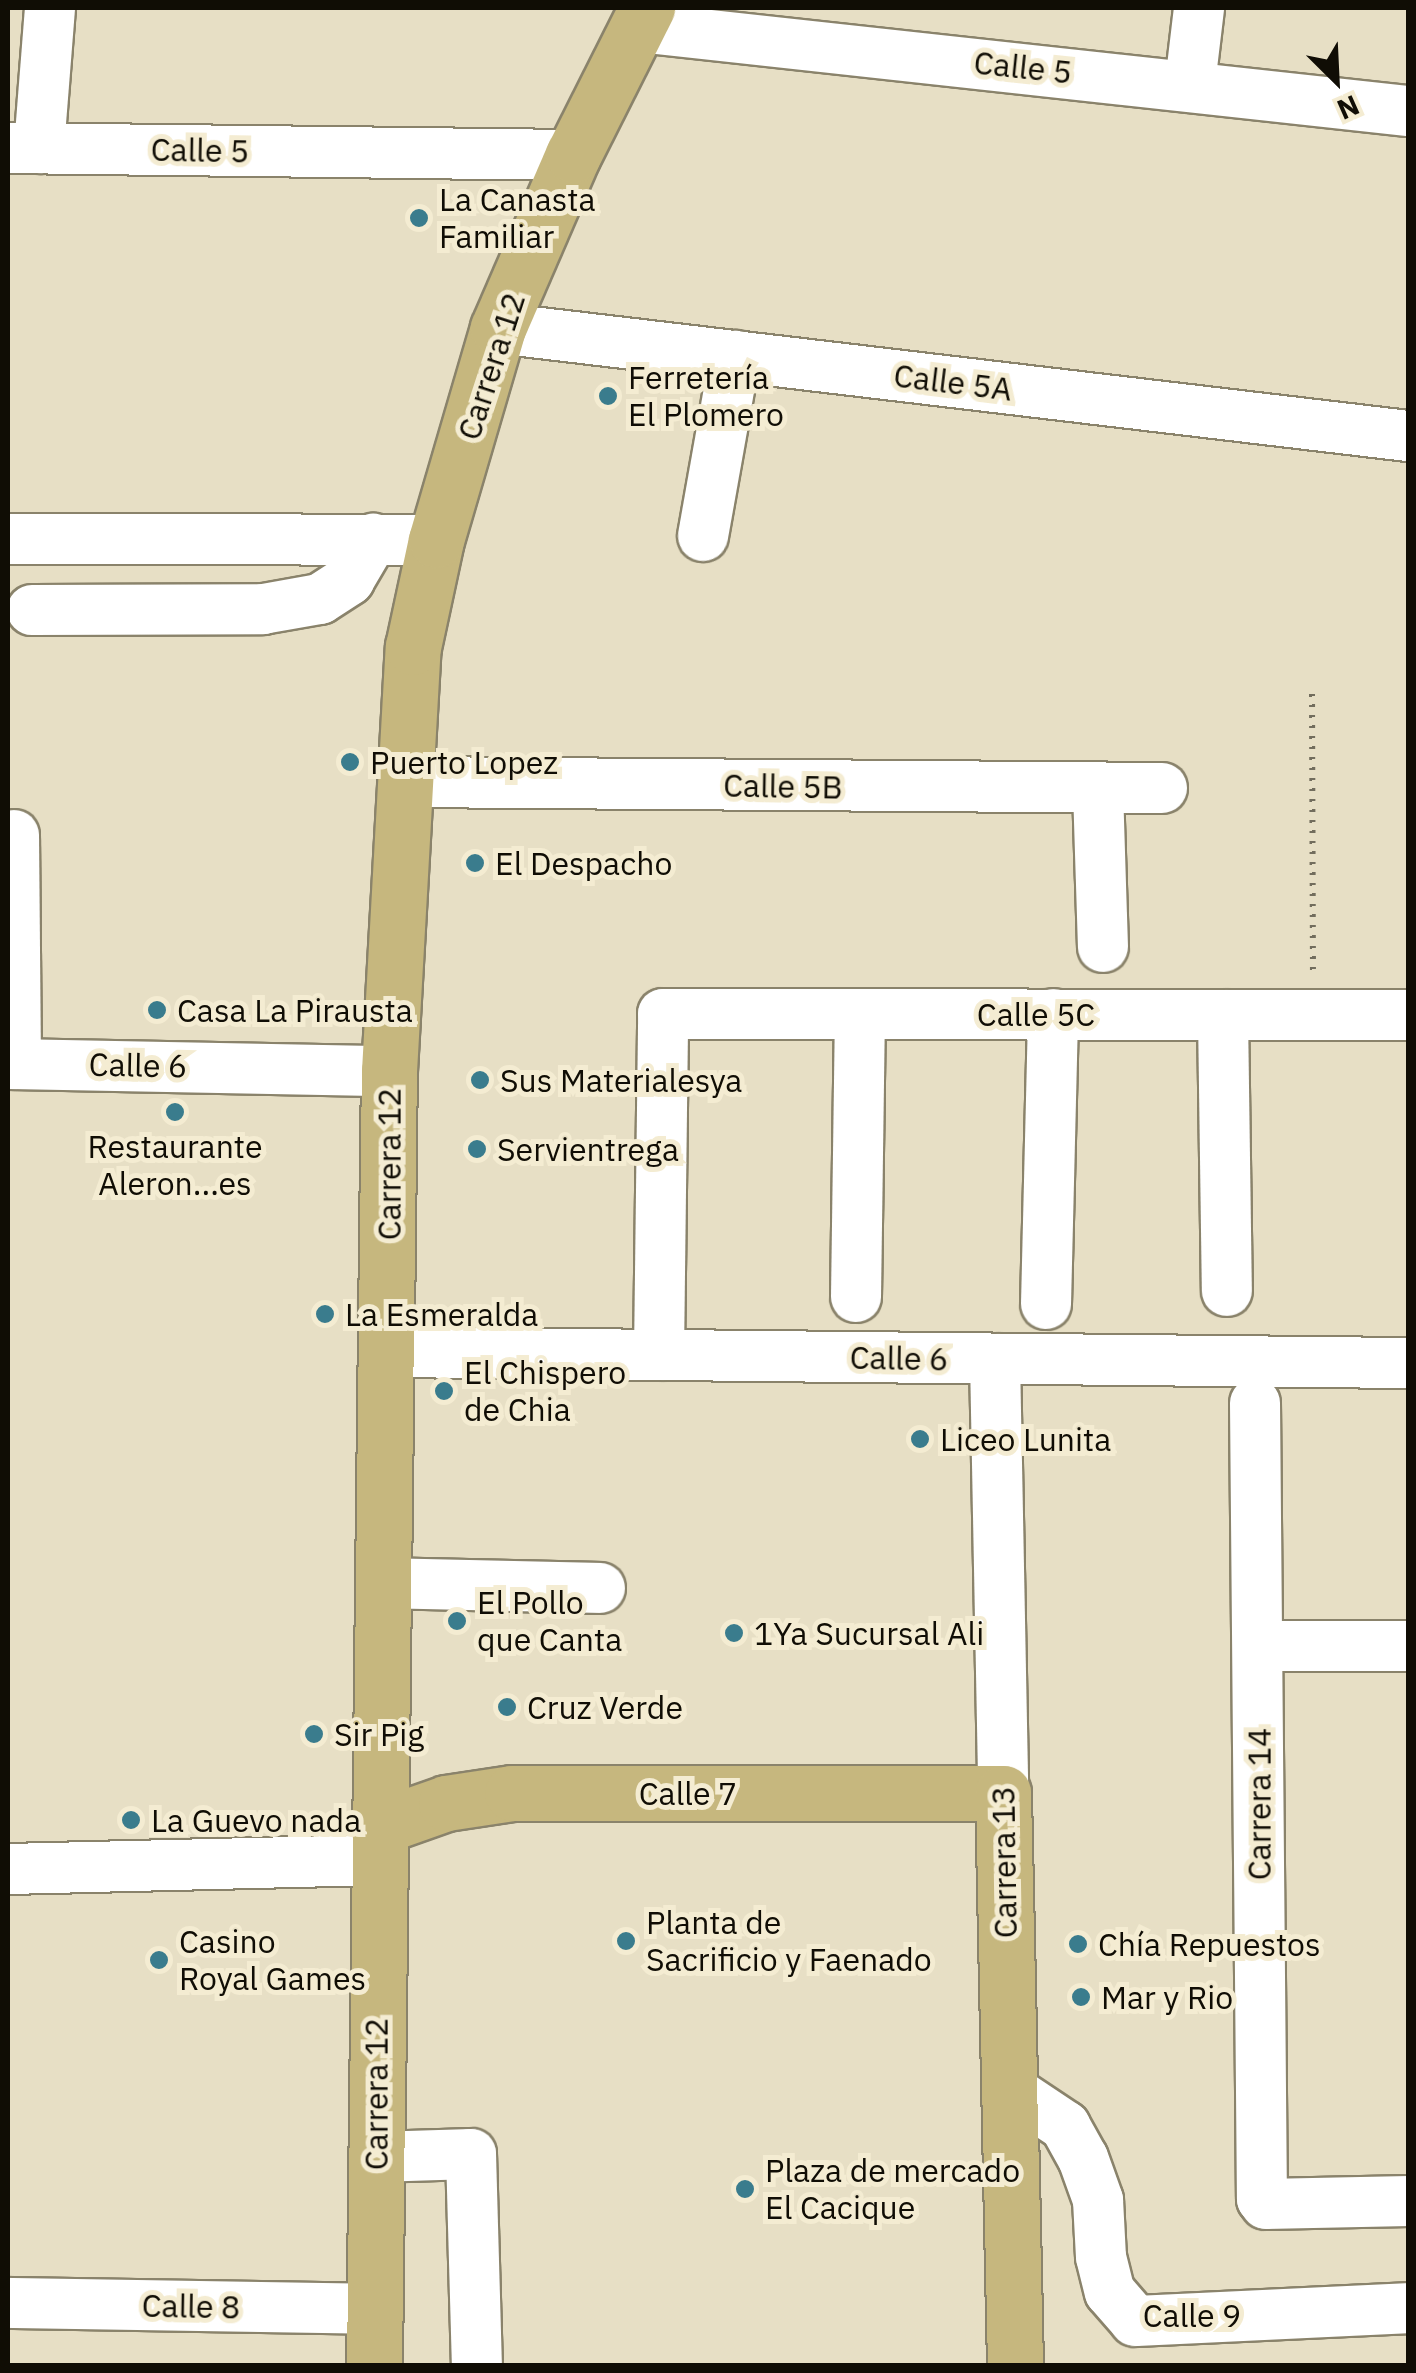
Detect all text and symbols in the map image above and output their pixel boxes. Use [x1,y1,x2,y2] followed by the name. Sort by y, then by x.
[1286,30,1386,130] north arrow
[972,43,1074,91] street label: Calle 5
[1332,87,1365,129] text: N
[150,130,250,170] street label: Calle 5
[439,181,596,256] place label: La Canasta Familiar
[408,207,430,229] marker: La Canasta Familiar
[449,288,533,444] street label: Carrera 12
[892,356,1014,408] street label: Calle 5A
[628,359,784,434] place label: Ferretería El Plomero
[597,385,619,407] marker: Ferretería El Plomero
[370,743,558,781] place label: Puerto Lopez
[339,751,361,773] marker: Puerto Lopez
[723,766,843,806] street label: Calle 5B
[495,844,672,882] place label: El Despacho
[464,852,486,874] marker: El Despacho
[177,991,413,1029] place label: Casa La Pirausta
[977,995,1095,1033] street label: Calle 5C
[146,999,168,1021] marker: Casa La Pirausta
[88,1045,188,1085] street label: Calle 6
[500,1061,742,1099] place label: Sus Materialesya
[469,1069,491,1091] marker: Sus Materialesya
[370,1088,408,1240] street label: Carrera 12
[164,1101,186,1123] marker: Restaurante Aleron...es
[88,1128,262,1203] place label: Restaurante Aleron...es
[497,1130,679,1168] place label: Servientrega
[466,1138,488,1160] marker: Servientrega
[345,1295,538,1333] place label: La Esmeralda
[314,1303,336,1325] marker: La Esmeralda
[849,1338,949,1378] street label: Calle 6
[464,1354,626,1429] place label: El Chispero de Chia
[433,1380,455,1402] marker: El Chispero de Chia
[940,1420,1111,1458] place label: Liceo Lunita
[909,1428,931,1450] marker: Liceo Lunita
[477,1584,622,1659] place label: El Pollo que Canta
[446,1610,468,1632] marker: El Pollo que Canta
[754,1614,984,1652] place label: 1Ya Sucursal Ali
[723,1622,745,1644] marker: 1Ya Sucursal Ali
[527,1688,683,1726] place label: Cruz Verde
[496,1696,518,1718] marker: Cruz Verde
[334,1715,424,1753] place label: Sir Pig
[303,1723,325,1745] marker: Sir Pig
[1240,1728,1278,1880] street label: Carrera 14
[639,1774,737,1812] street label: Calle 7
[983,1785,1025,1939] street label: Carrera 13
[151,1801,361,1839] place label: La Guevo nada
[120,1809,142,1831] marker: La Guevo nada
[646,1904,932,1979] place label: Planta de Sacrificio y Faenado
[179,1923,366,1998] place label: Casino Royal Games
[1098,1925,1321,1963] place label: Chía Repuestos
[615,1930,637,1952] marker: Planta de Sacrificio y Faenado
[1067,1933,1089,1955] marker: Chía Repuestos
[148,1949,170,1971] marker: Casino Royal Games
[1101,1978,1233,2016] place label: Mar y Rio
[1070,1986,1092,2008] marker: Mar y Rio
[357,2018,395,2170] street label: Carrera 12
[765,2152,1020,2227] place label: Plaza de mercado El Cacique
[734,2178,756,2200] marker: Plaza de mercado El Cacique
[141,2286,241,2326] street label: Calle 8
[1143,2296,1241,2334] street label: Calle 9

